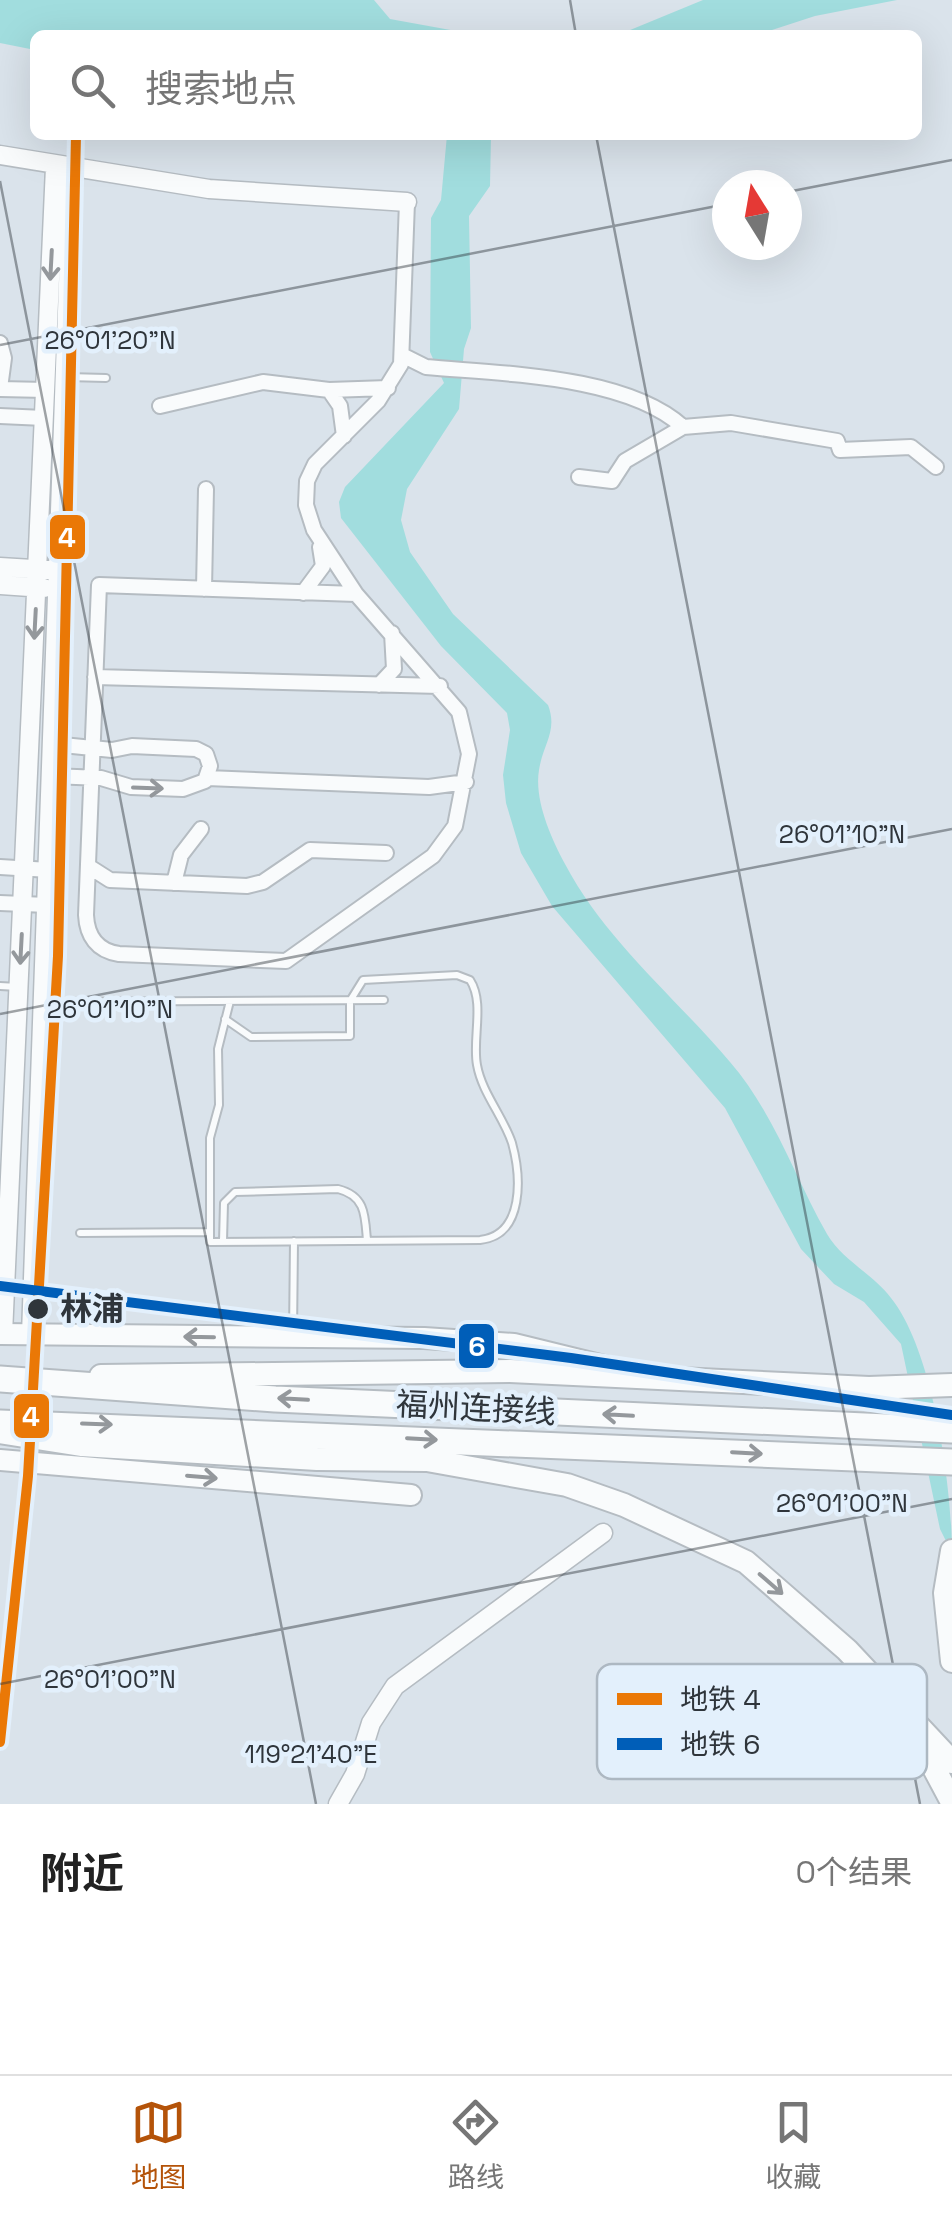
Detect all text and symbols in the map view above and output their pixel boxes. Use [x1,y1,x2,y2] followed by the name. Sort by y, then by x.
[30,30,922,140] search box
[65,58,120,113] icon: search
[145,65,297,113] text: 搜索地点
[712,170,802,260] north arrow
[41,248,60,280] one-way arrow
[45,324,175,356] text: 26°01'20"N
[48,513,87,561] line badge: 4
[58,519,76,555] text: 4
[26,608,45,640] one-way arrow
[131,778,163,797] one-way arrow
[779,818,905,850] text: 26°01'10"N
[11,932,30,964] one-way arrow
[47,993,173,1025] text: 26°01'10"N
[60,1289,124,1329] place label: 林浦
[25,1296,51,1322] marker: 林浦
[457,1322,496,1370] line badge: 6
[183,1328,215,1347] one-way arrow
[468,1328,486,1364] text: 6
[395,1384,557,1432] street label: 福州连接线
[277,1390,310,1409] one-way arrow
[12,1392,51,1440] line badge: 4
[22,1398,40,1434] text: 4
[602,1405,634,1424] one-way arrow
[81,1415,113,1434] one-way arrow
[406,1430,438,1449] one-way arrow
[730,1444,762,1463] one-way arrow
[185,1468,217,1487] one-way arrow
[776,1487,908,1519] text: 26°01'00"N
[757,1572,783,1594] one-way arrow
[44,1663,176,1695] text: 26°01'00"N
[597,1664,927,1779] legend
[680,1681,761,1717] text: 地铁 4
[680,1726,760,1762] text: 地铁 6
[245,1738,377,1770] text: 119°21'40"E
[40,1847,124,1900] text: 附近
[795,1852,912,1892] text: 0个结果
[131,2095,187,2195] tab: 地图
[448,2095,504,2195] tab: 路线
[765,2095,821,2195] tab: 收藏

